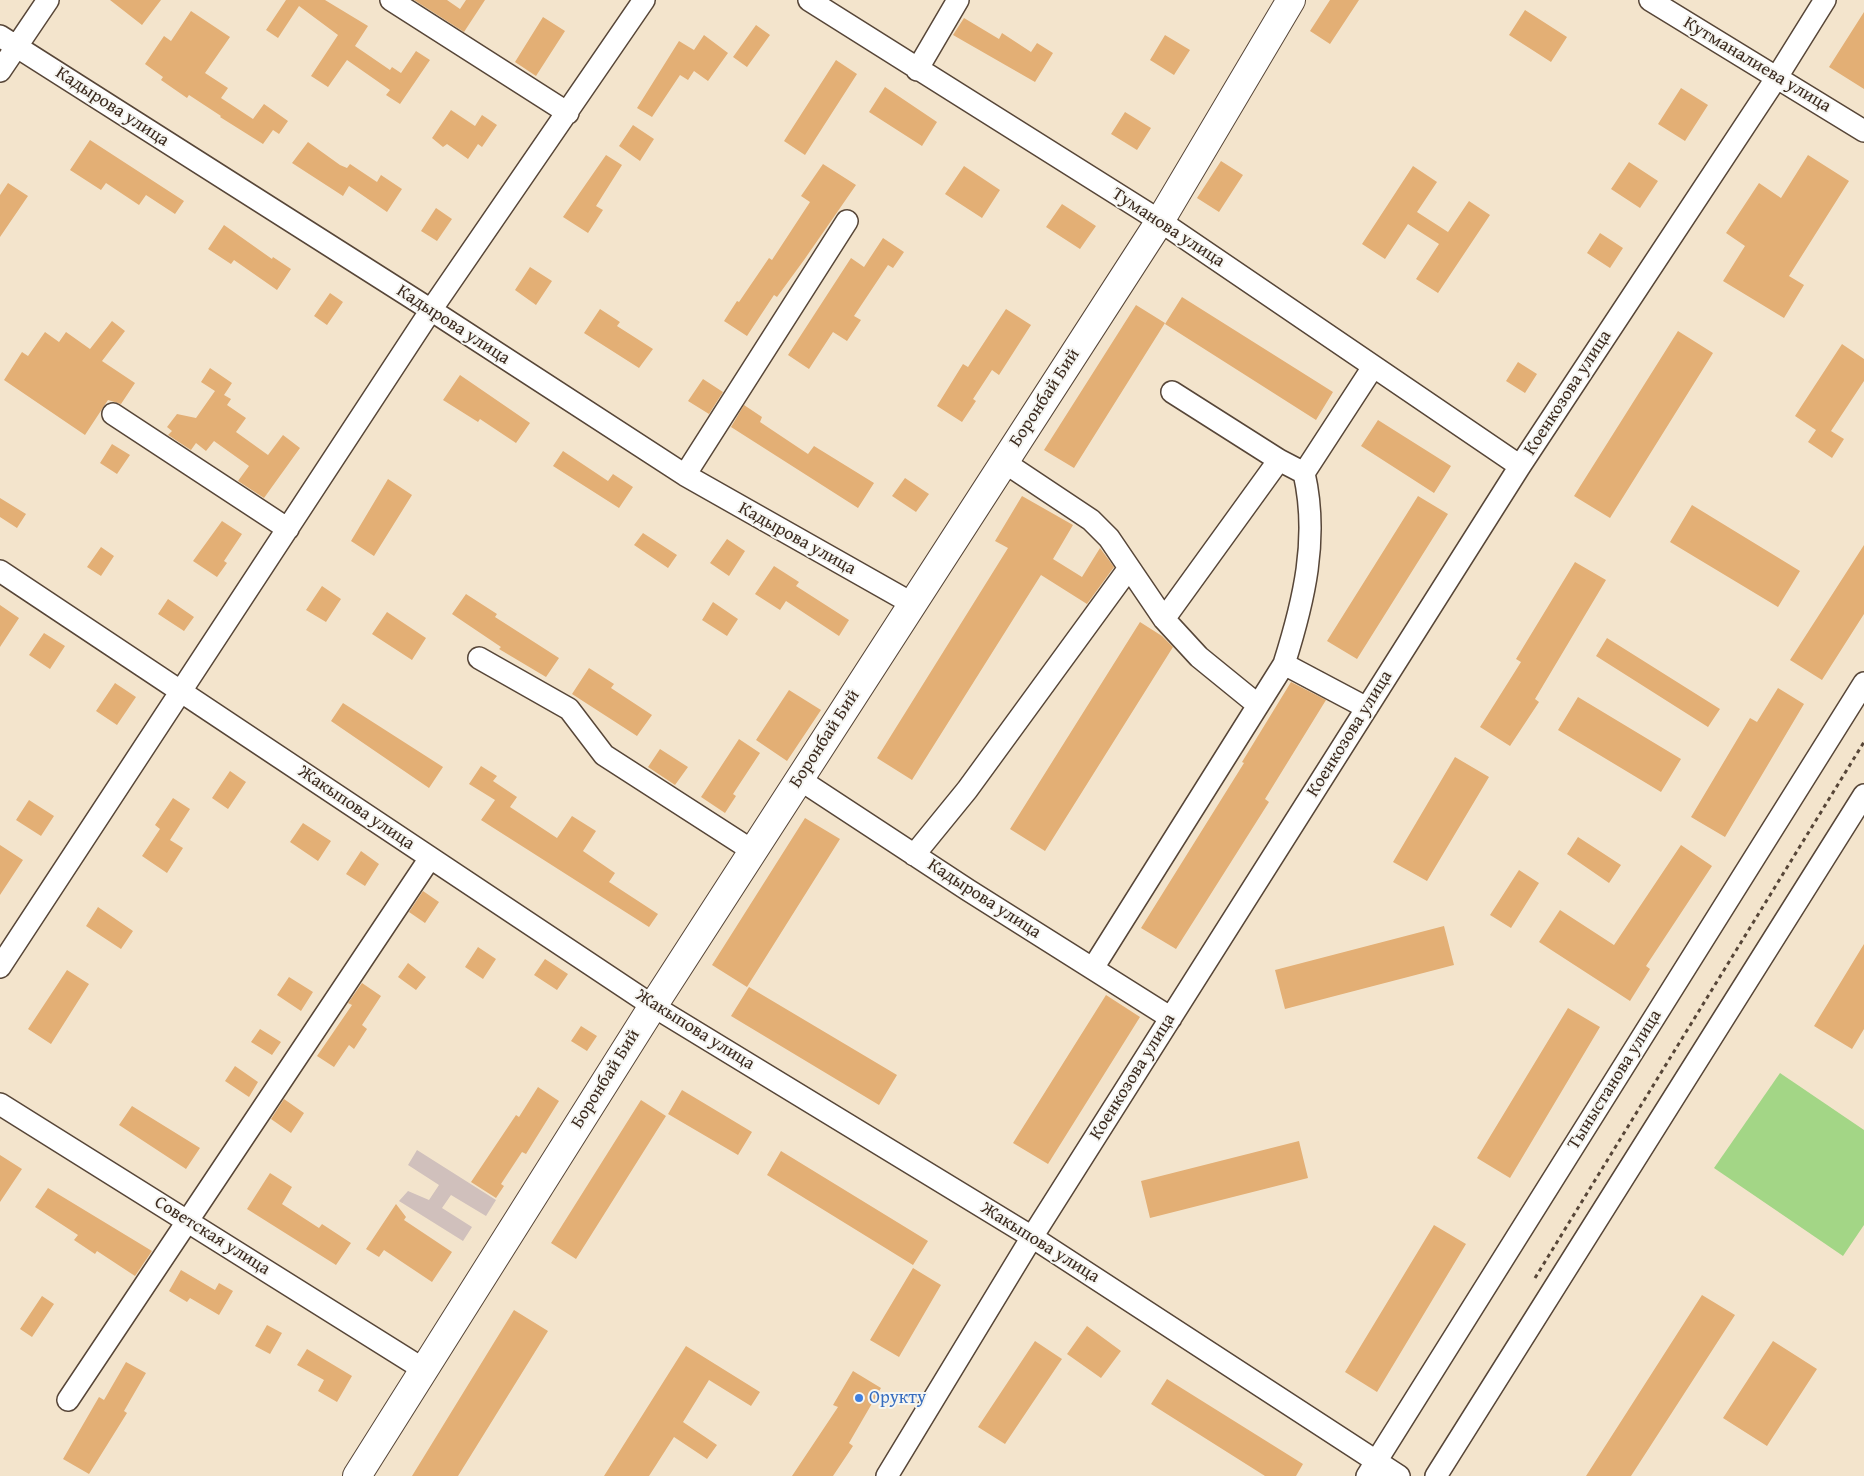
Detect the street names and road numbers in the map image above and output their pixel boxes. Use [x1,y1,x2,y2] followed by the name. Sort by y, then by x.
[1679,12,1835,118] street label: Кутманалиева улица
[51,62,173,152] street label: Кадырова улица
[1108,183,1228,273] street label: Туманова улица
[392,280,514,370] street label: Кадырова улица
[1520,326,1616,460] street label: Коенкозова улица
[1005,345,1085,451] street label: Боронбай Бий
[735,498,859,580] street label: Кадырова улица
[1303,667,1397,801] street label: Коенкозова улица
[785,686,865,792] street label: Боронбай Бий
[294,761,418,855] street label: Жакыпова улица
[923,854,1045,944] street label: Кадырова улица
[632,985,758,1075] street label: Жакыпова улица
[1563,1006,1667,1154] street label: Тыныстанова улица
[1086,1010,1180,1144] street label: Коенкозова улица
[567,1025,645,1133] street label: Боронбай Бий
[150,1192,274,1280] street label: Советская улица
[977,1198,1103,1288] street label: Жакыпова улица

